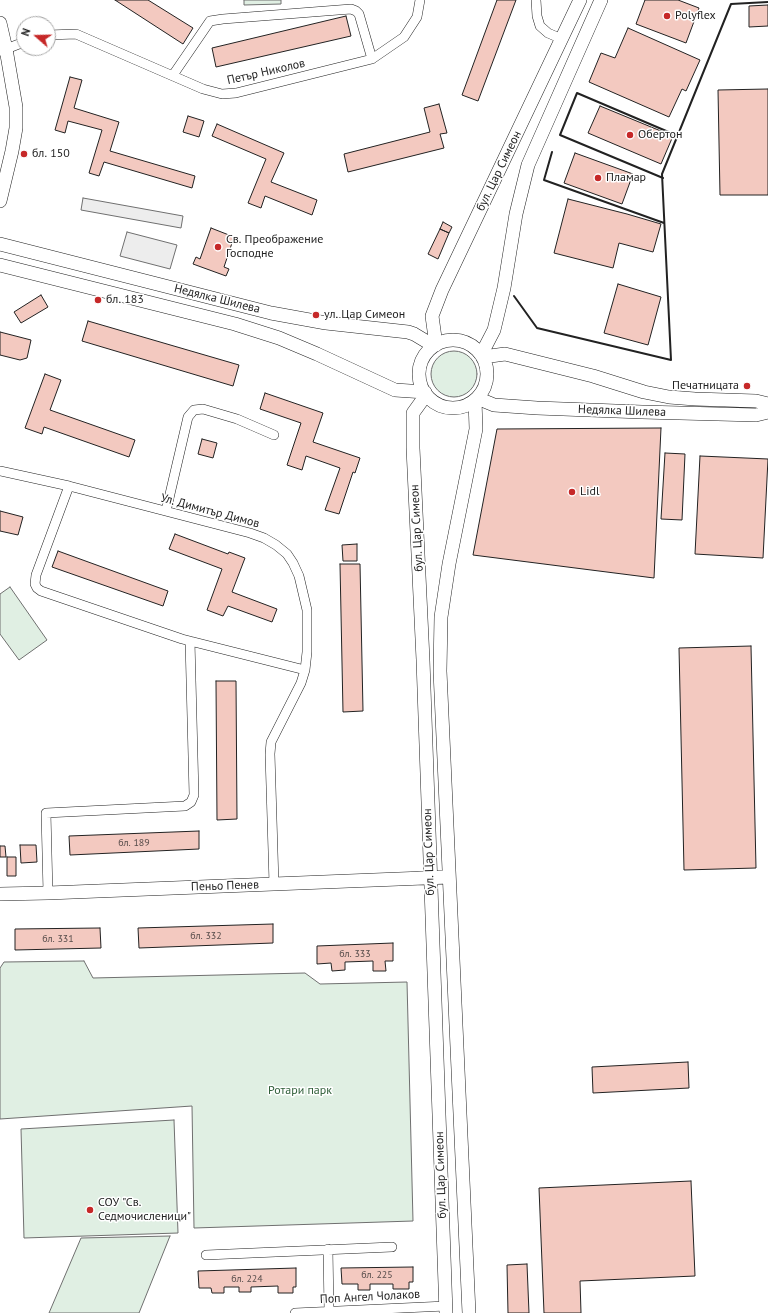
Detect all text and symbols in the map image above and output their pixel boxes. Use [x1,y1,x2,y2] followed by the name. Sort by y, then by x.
[675,9,716,23] place label: Polyflex
[662,11,672,21] marker: Polyflex
[16,16,56,56] north arrow
[18,26,33,38] text: N
[226,56,306,88] street label: Петър Николов
[638,128,683,142] place label: Обертон
[473,129,525,213] street label: бул. Цар Симеон
[625,130,635,140] marker: Обертон
[32,147,70,161] place label: бл. 150
[19,149,29,159] marker: бл. 150
[606,171,646,185] place label: Пламар
[593,173,603,183] marker: Пламар
[226,233,323,261] place label: Св. Преображение Господне
[213,242,223,252] marker: Св. Преображение Господне
[172,281,262,317] street label: Недялка Шилева
[106,293,144,307] place label: бл. 183
[93,295,103,305] marker: бл. 183
[324,308,405,322] place label: ул. Цар Симеон
[311,310,321,320] marker: ул. Цар Симеон
[672,379,739,393] place label: Печатницата
[742,381,752,391] marker: Печатницата
[578,402,666,420] street label: Недялка Шилева
[408,484,426,572] street label: бул. Цар Симеон
[580,485,599,499] place label: Lidl
[567,487,577,497] marker: Lidl
[159,491,261,531] street label: Ул. Димитър Димов
[420,808,438,896] street label: бул. Цар Симеон
[118,837,150,849] house number: бл. 189
[191,878,259,894] street label: Пеньо Пенев
[190,930,222,942] house number: бл. 332
[42,933,74,945] house number: бл. 331
[339,948,371,960] house number: бл. 333
[268,1084,332,1098] park label: Ротари парк
[432,1131,450,1219] street label: бул. Цар Симеон
[98,1196,191,1224] place label: СОУ "Св. Седмочисленици"
[85,1205,95,1215] marker: СОУ "Св. Седмочисленици"
[361,1269,393,1281] house number: бл. 225
[231,1273,263,1285] house number: бл. 224
[319,1287,421,1307] street label: Поп Ангел Чолаков

